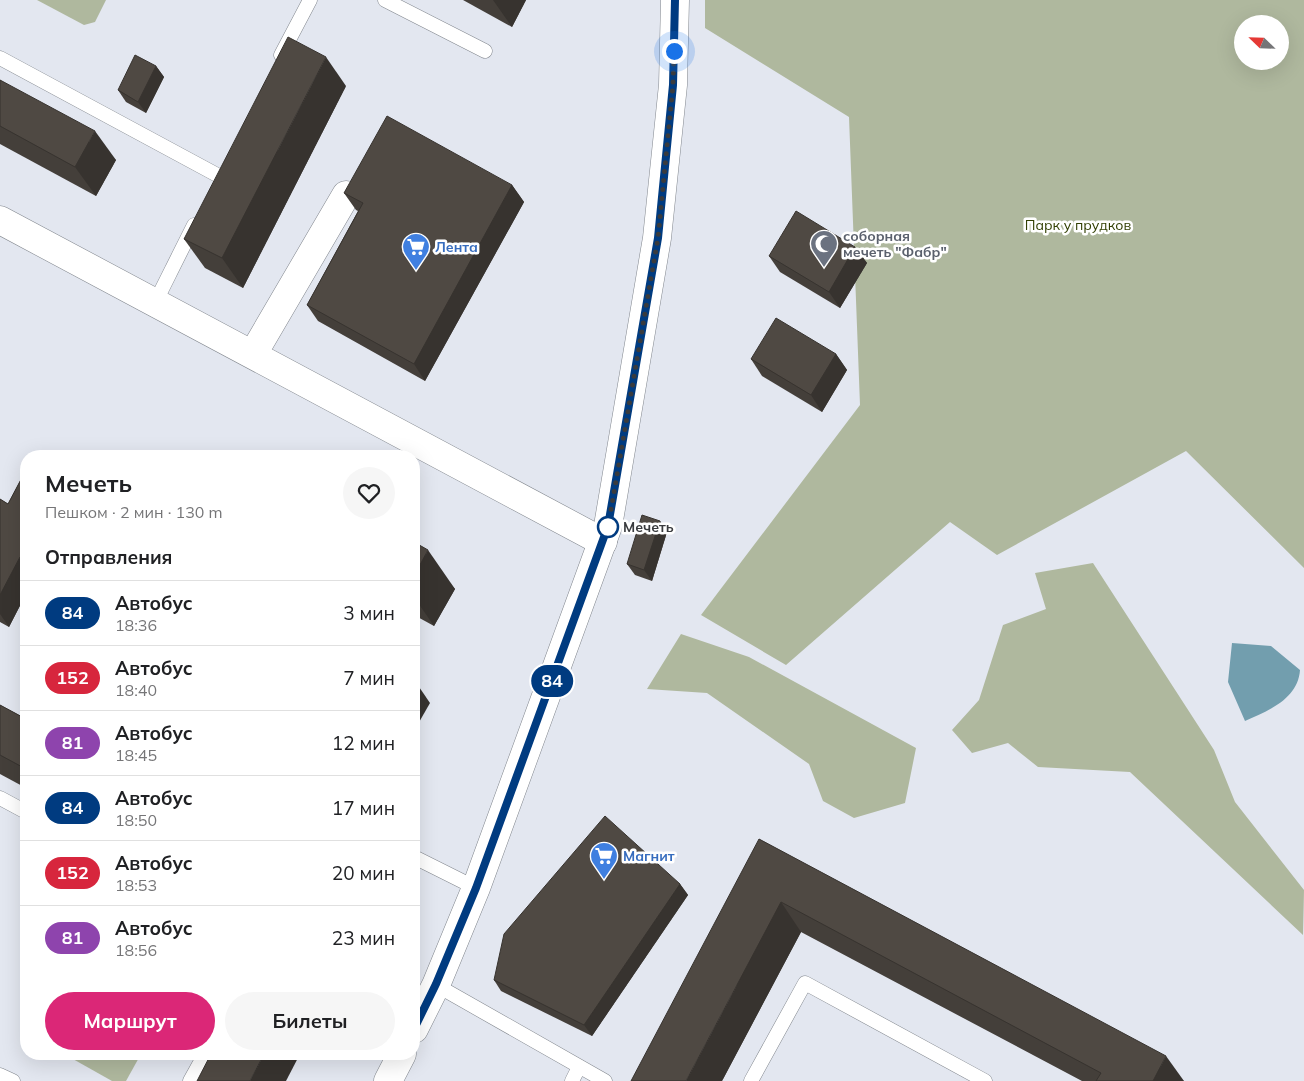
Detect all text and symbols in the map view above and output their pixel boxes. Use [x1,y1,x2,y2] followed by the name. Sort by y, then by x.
[1234,15,1289,70] north arrow
[1234,15,1289,70] map controls
[662,39,687,64] your location
[1025,216,1131,234] park label: Парк у прудков
[843,227,947,261] place label: соборная мечеть "Фабр"
[809,229,839,268] mosque icon: соборная мечеть "Фабр"
[401,232,431,271] supermarket icon: Лента
[435,238,478,256] place label: Лента
[343,467,395,519] button: heart
[45,468,132,498] text: Мечеть
[45,502,223,522] text: Пешком · 2 мин · 130 m
[597,516,619,538] marker: Мечеть
[623,518,674,536] place label: Мечеть
[45,545,172,569] text: Отправления
[115,591,193,615] text: Автобус
[62,601,83,624] text: 84
[343,601,395,625] text: 3 мин
[115,615,157,635] text: 18:36
[115,656,193,680] text: Автобус
[530,665,574,697] line badge: 84
[56,666,89,689] text: 152
[343,666,395,690] text: 7 мин
[541,669,563,692] text: 84
[115,680,157,700] text: 18:40
[115,721,193,745] text: Автобус
[62,731,83,754] text: 81
[332,731,395,755] text: 12 мин
[115,745,157,765] text: 18:45
[115,786,193,810] text: Автобус
[62,796,83,819] text: 84
[332,796,395,820] text: 17 мин
[115,810,157,830] text: 18:50
[589,841,619,880] supermarket icon: Магнит
[623,847,675,865] place label: Магнит
[115,851,193,875] text: Автобус
[56,861,89,884] text: 152
[332,861,395,885] text: 20 мин
[115,875,157,895] text: 18:53
[115,916,193,940] text: Автобус
[62,926,83,949] text: 81
[332,926,395,950] text: 23 мин
[115,940,157,960] text: 18:56
[45,992,215,1050] button: Маршрут
[225,992,395,1050] button: Билеты

